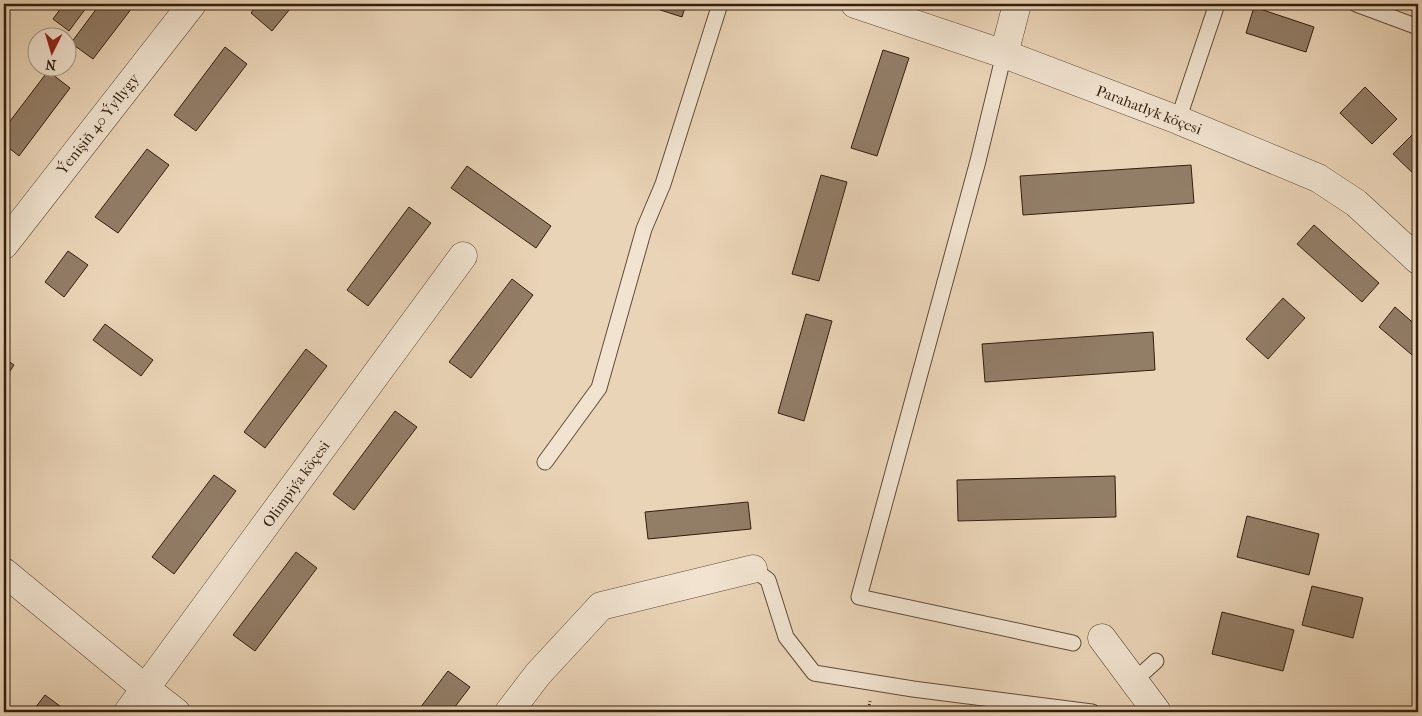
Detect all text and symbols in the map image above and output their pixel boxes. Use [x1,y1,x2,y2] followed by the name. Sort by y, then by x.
[28,28,78,78] north arrow
[45,55,57,73] text: N
[52,69,144,179] street label: Ýenişiň 40 Ýyllygy
[1094,82,1205,139] street label: Parahatlyk köçesi
[259,437,334,531] street label: Olimpiýa köçesi

